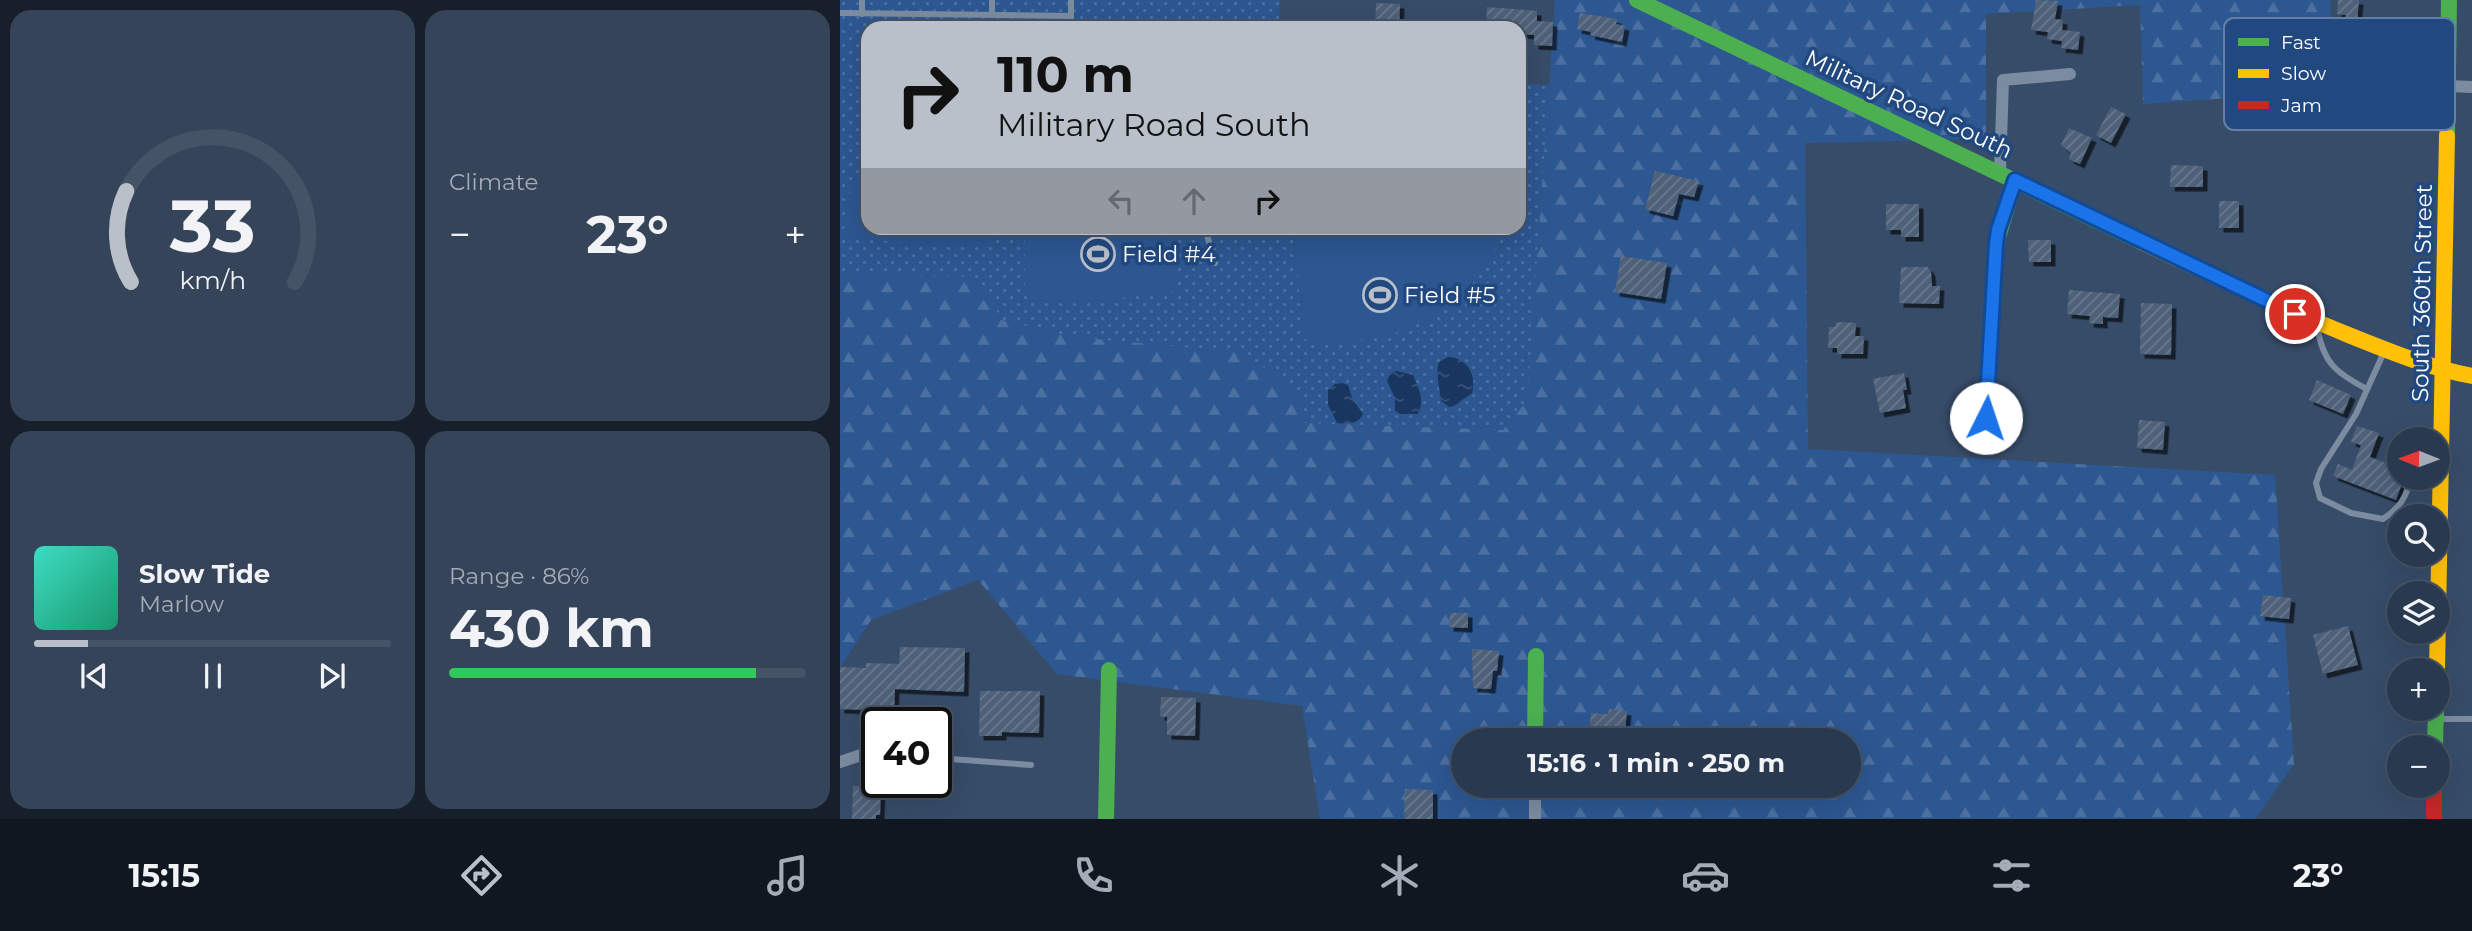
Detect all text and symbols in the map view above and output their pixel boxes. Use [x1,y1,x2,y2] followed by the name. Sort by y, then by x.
[2224,18,2455,130] legend
[2281,31,2321,54] text: Fast
[1801,44,2017,164] street label: Military Road South
[997,45,1134,104] text: 110 m
[882,49,973,140] icon: right
[2281,62,2326,85] text: Slow
[2280,94,2322,117] text: Jam
[997,105,1311,144] text: Military Road South
[449,168,538,196] text: Climate
[169,182,255,270] text: 33
[1102,182,1140,220] icon: left
[1175,182,1213,220] icon: ahead
[1248,182,1286,220] icon: right
[2406,184,2438,402] street label: South 360th Street
[586,203,669,266] text: 23°
[449,211,471,258] text: −
[784,211,806,258] text: +
[1079,235,1117,273] sports icon: Field #4
[1122,240,1216,268] place label: Field #4
[179,264,246,294] text: km/h
[1361,276,1399,314] sports icon: Field #5
[1404,281,1495,309] place label: Field #5
[2265,284,2325,344] pin
[2276,295,2314,333] icon: arrive
[1949,381,2023,455] position arrow
[2387,427,2450,490] north arrow
[2387,427,2450,798] map controls
[2387,504,2450,567] button: search
[139,558,270,590] text: Slow Tide
[449,562,589,590] text: Range · 86%
[2387,581,2450,644] button: layers
[139,590,224,618] text: Marlow
[449,597,654,660] text: 430 km
[75,657,113,695] icon: previous
[194,657,232,695] icon: pause
[313,657,351,695] icon: next
[2387,658,2450,721] button: +
[861,707,952,798] speed limit sign: 40
[2387,735,2450,798] button: −
[1527,747,1785,779] text: 15:16 · 1 min · 250 m
[457,851,506,900] icon: directions
[763,851,812,900] icon: music
[1069,851,1118,900] icon: phone
[1375,851,1424,900] icon: climate
[1681,851,1730,900] icon: car
[1987,851,2036,900] icon: filters
[128,856,200,895] text: 15:15
[2293,856,2343,895] text: 23°

